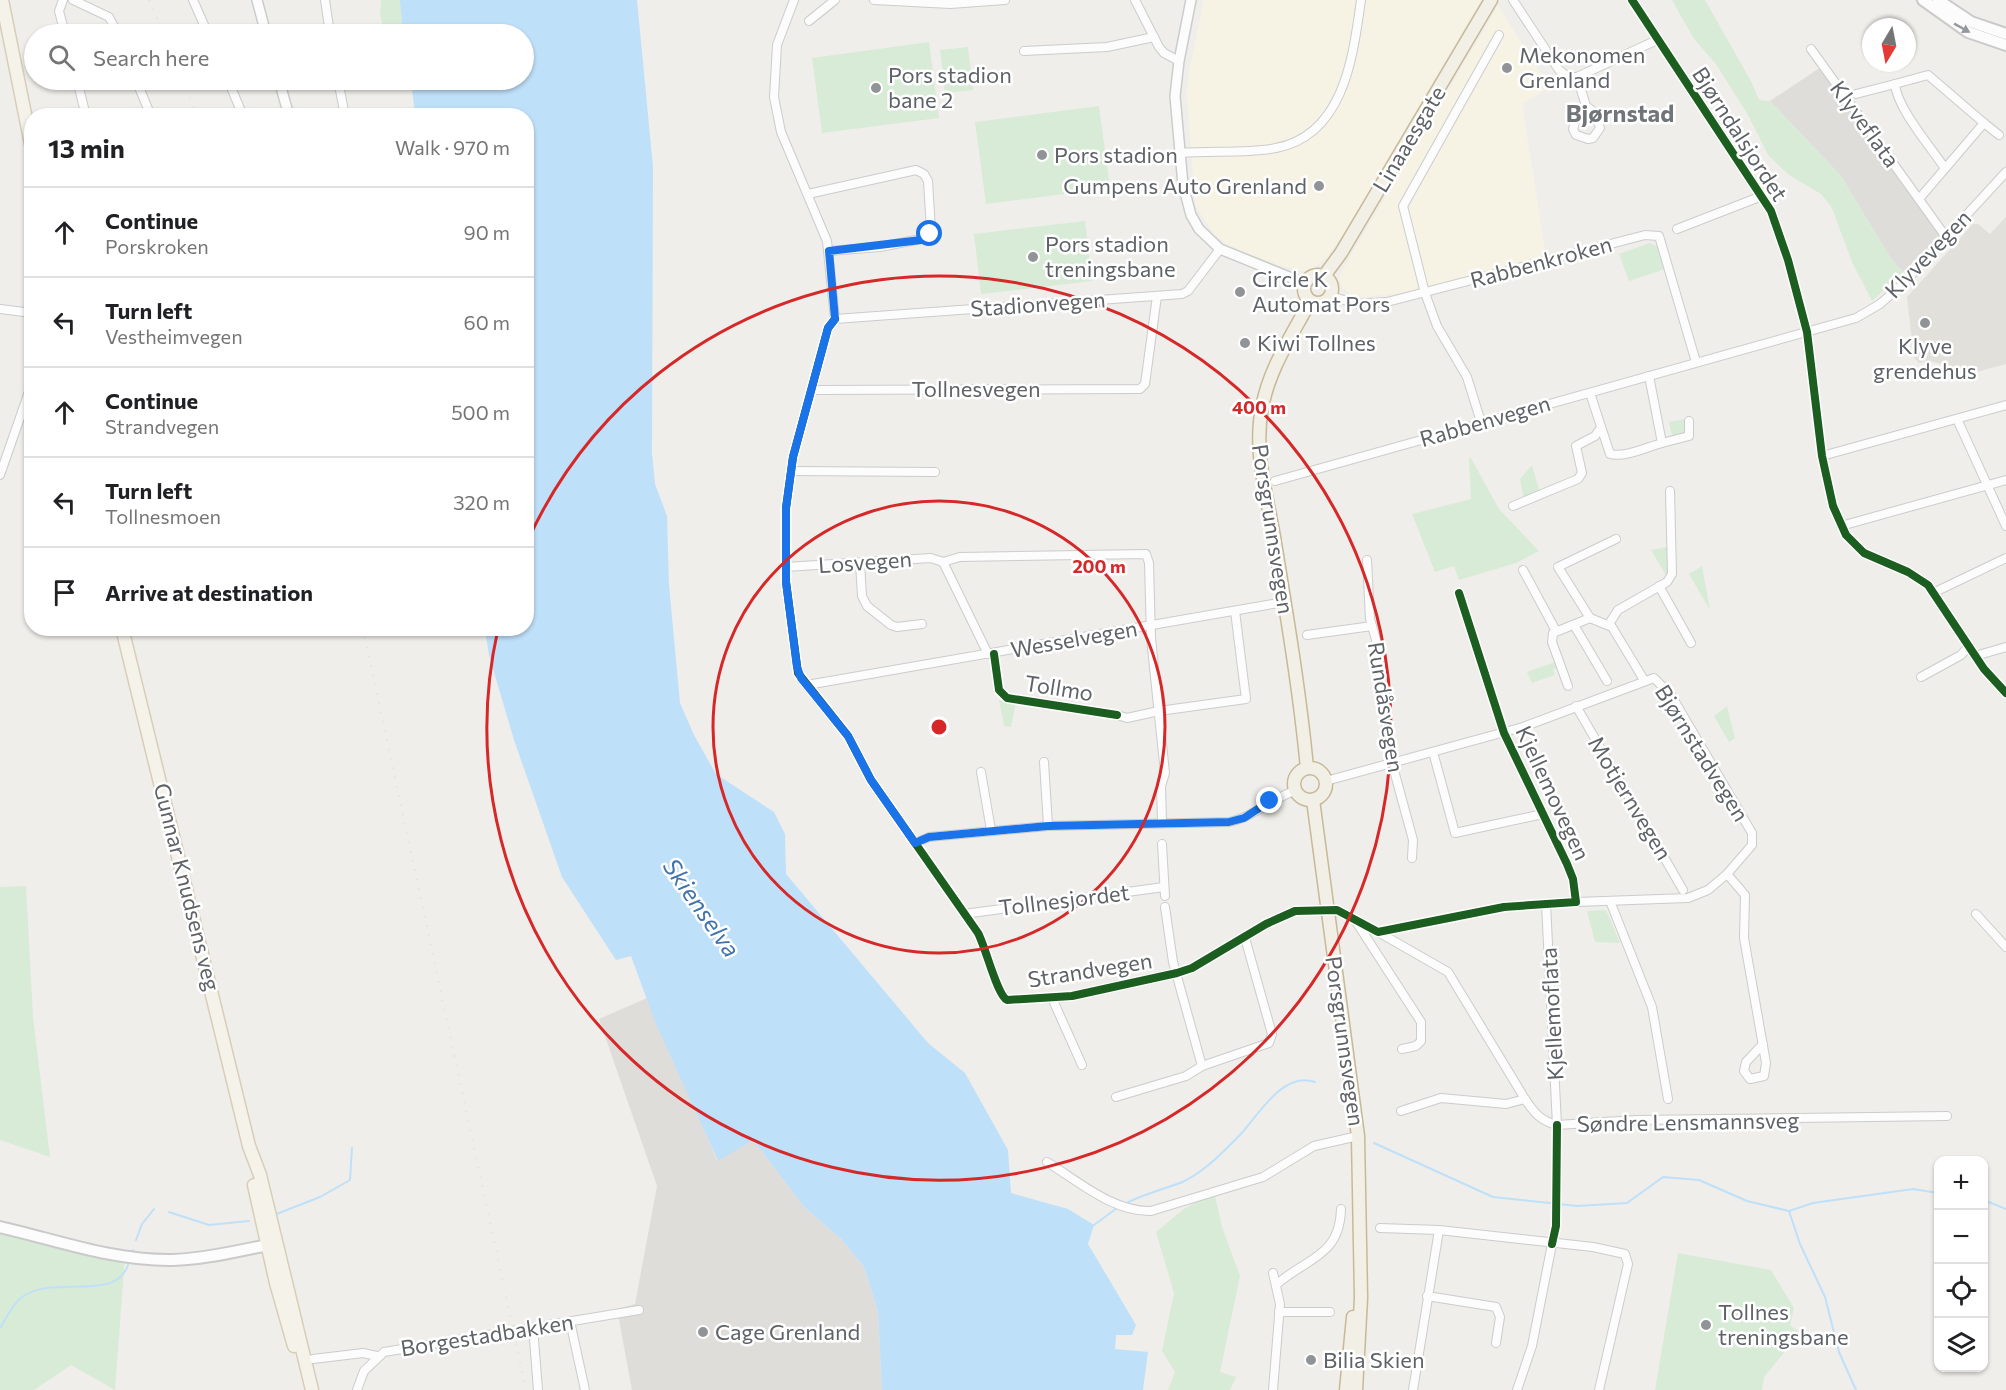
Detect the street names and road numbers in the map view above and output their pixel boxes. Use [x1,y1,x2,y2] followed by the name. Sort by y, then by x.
[1687,62,1794,206] street label: Bjørndalsjordet
[1825,75,1906,172] street label: Klyveflata
[1366,81,1451,197] street label: Linaaesgate
[1879,204,1976,303] street label: Klyvevegen
[1467,230,1615,293] street label: Rabbenkroken
[969,285,1106,322] street label: Stadionvegen
[911,375,1041,402] street label: Tollnesvegen
[1416,389,1553,452] street label: Rabbenvegen
[1247,442,1300,616] street label: Porsgrunnsvegen
[817,545,913,578] street label: Losvegen
[1008,614,1139,663] street label: Wesselvegen
[1363,640,1410,774] street label: Rundåsvegen
[1023,669,1095,706] street label: Tollmo
[1650,679,1755,826] street label: Bjørnstadvegen
[1511,721,1596,864] street label: Kjellemovegen
[1583,731,1678,865] street label: Motjernvegen
[149,780,226,994] street label: Gunnar Knudsens veg
[997,878,1131,921] street label: Tollnesjordet
[1026,946,1154,993] street label: Strandvegen
[1535,947,1568,1081] street label: Kjellemoflata
[1320,954,1371,1128] street label: Porsgrunnsvegen
[1577,1106,1800,1137] street label: Søndre Lensmannsveg
[399,1308,575,1362] street label: Borgestadbakken

